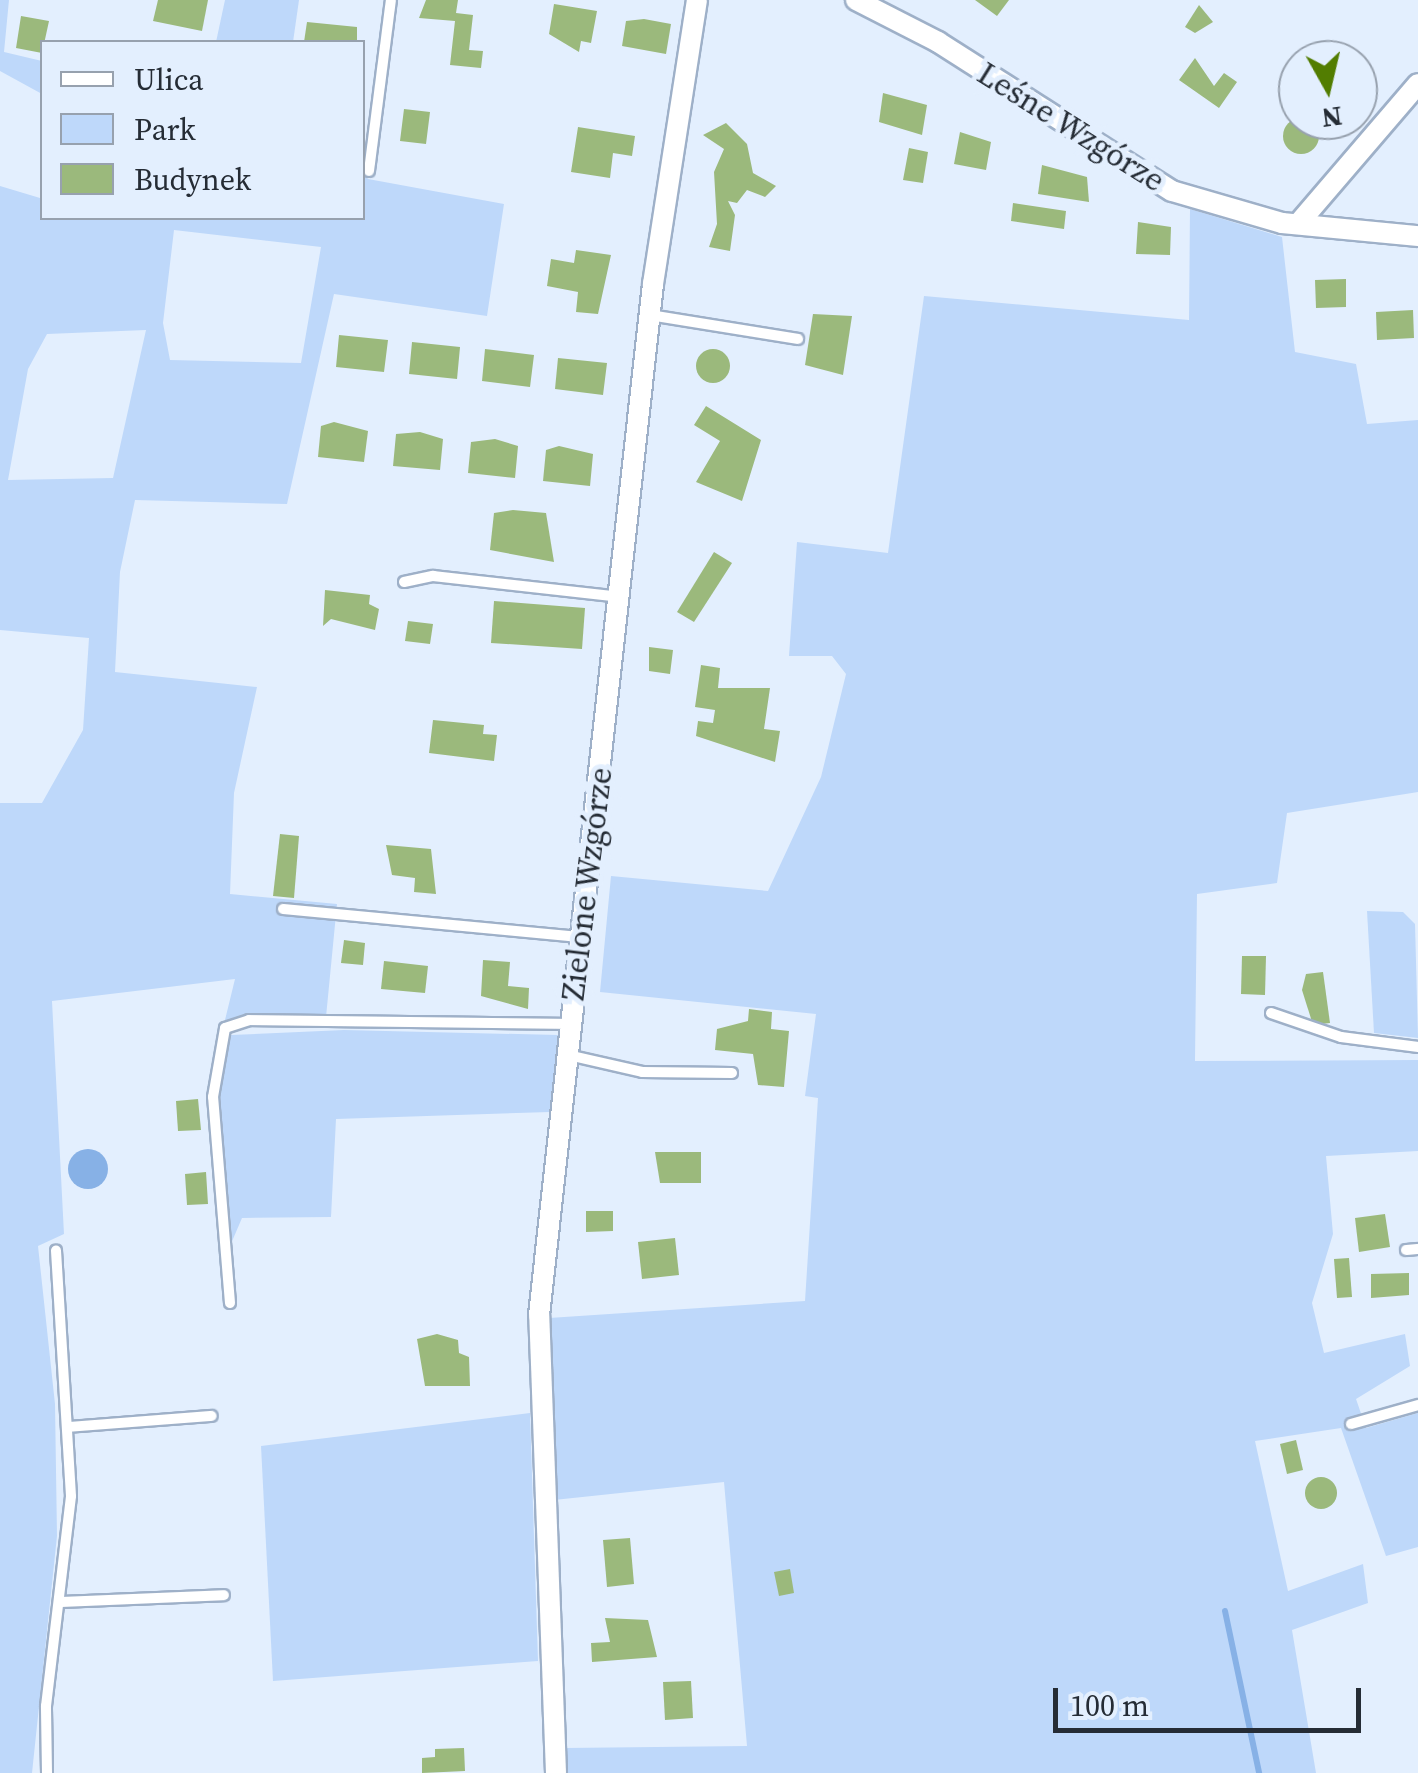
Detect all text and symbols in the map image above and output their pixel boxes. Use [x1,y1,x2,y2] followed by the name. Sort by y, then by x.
[40,40,365,220] legend
[1278,40,1378,140] north arrow
[970,54,1172,200] street label: Leśne Wzgórze
[134,59,204,100] text: Ulica
[1319,97,1345,138] text: N
[134,109,196,150] text: Park
[134,159,251,200] text: Budynek
[554,765,620,1003] street label: Zielone Wzgórze
[1058,1668,1366,1730] scale bar
[1070,1685,1149,1726] text: 100 m

